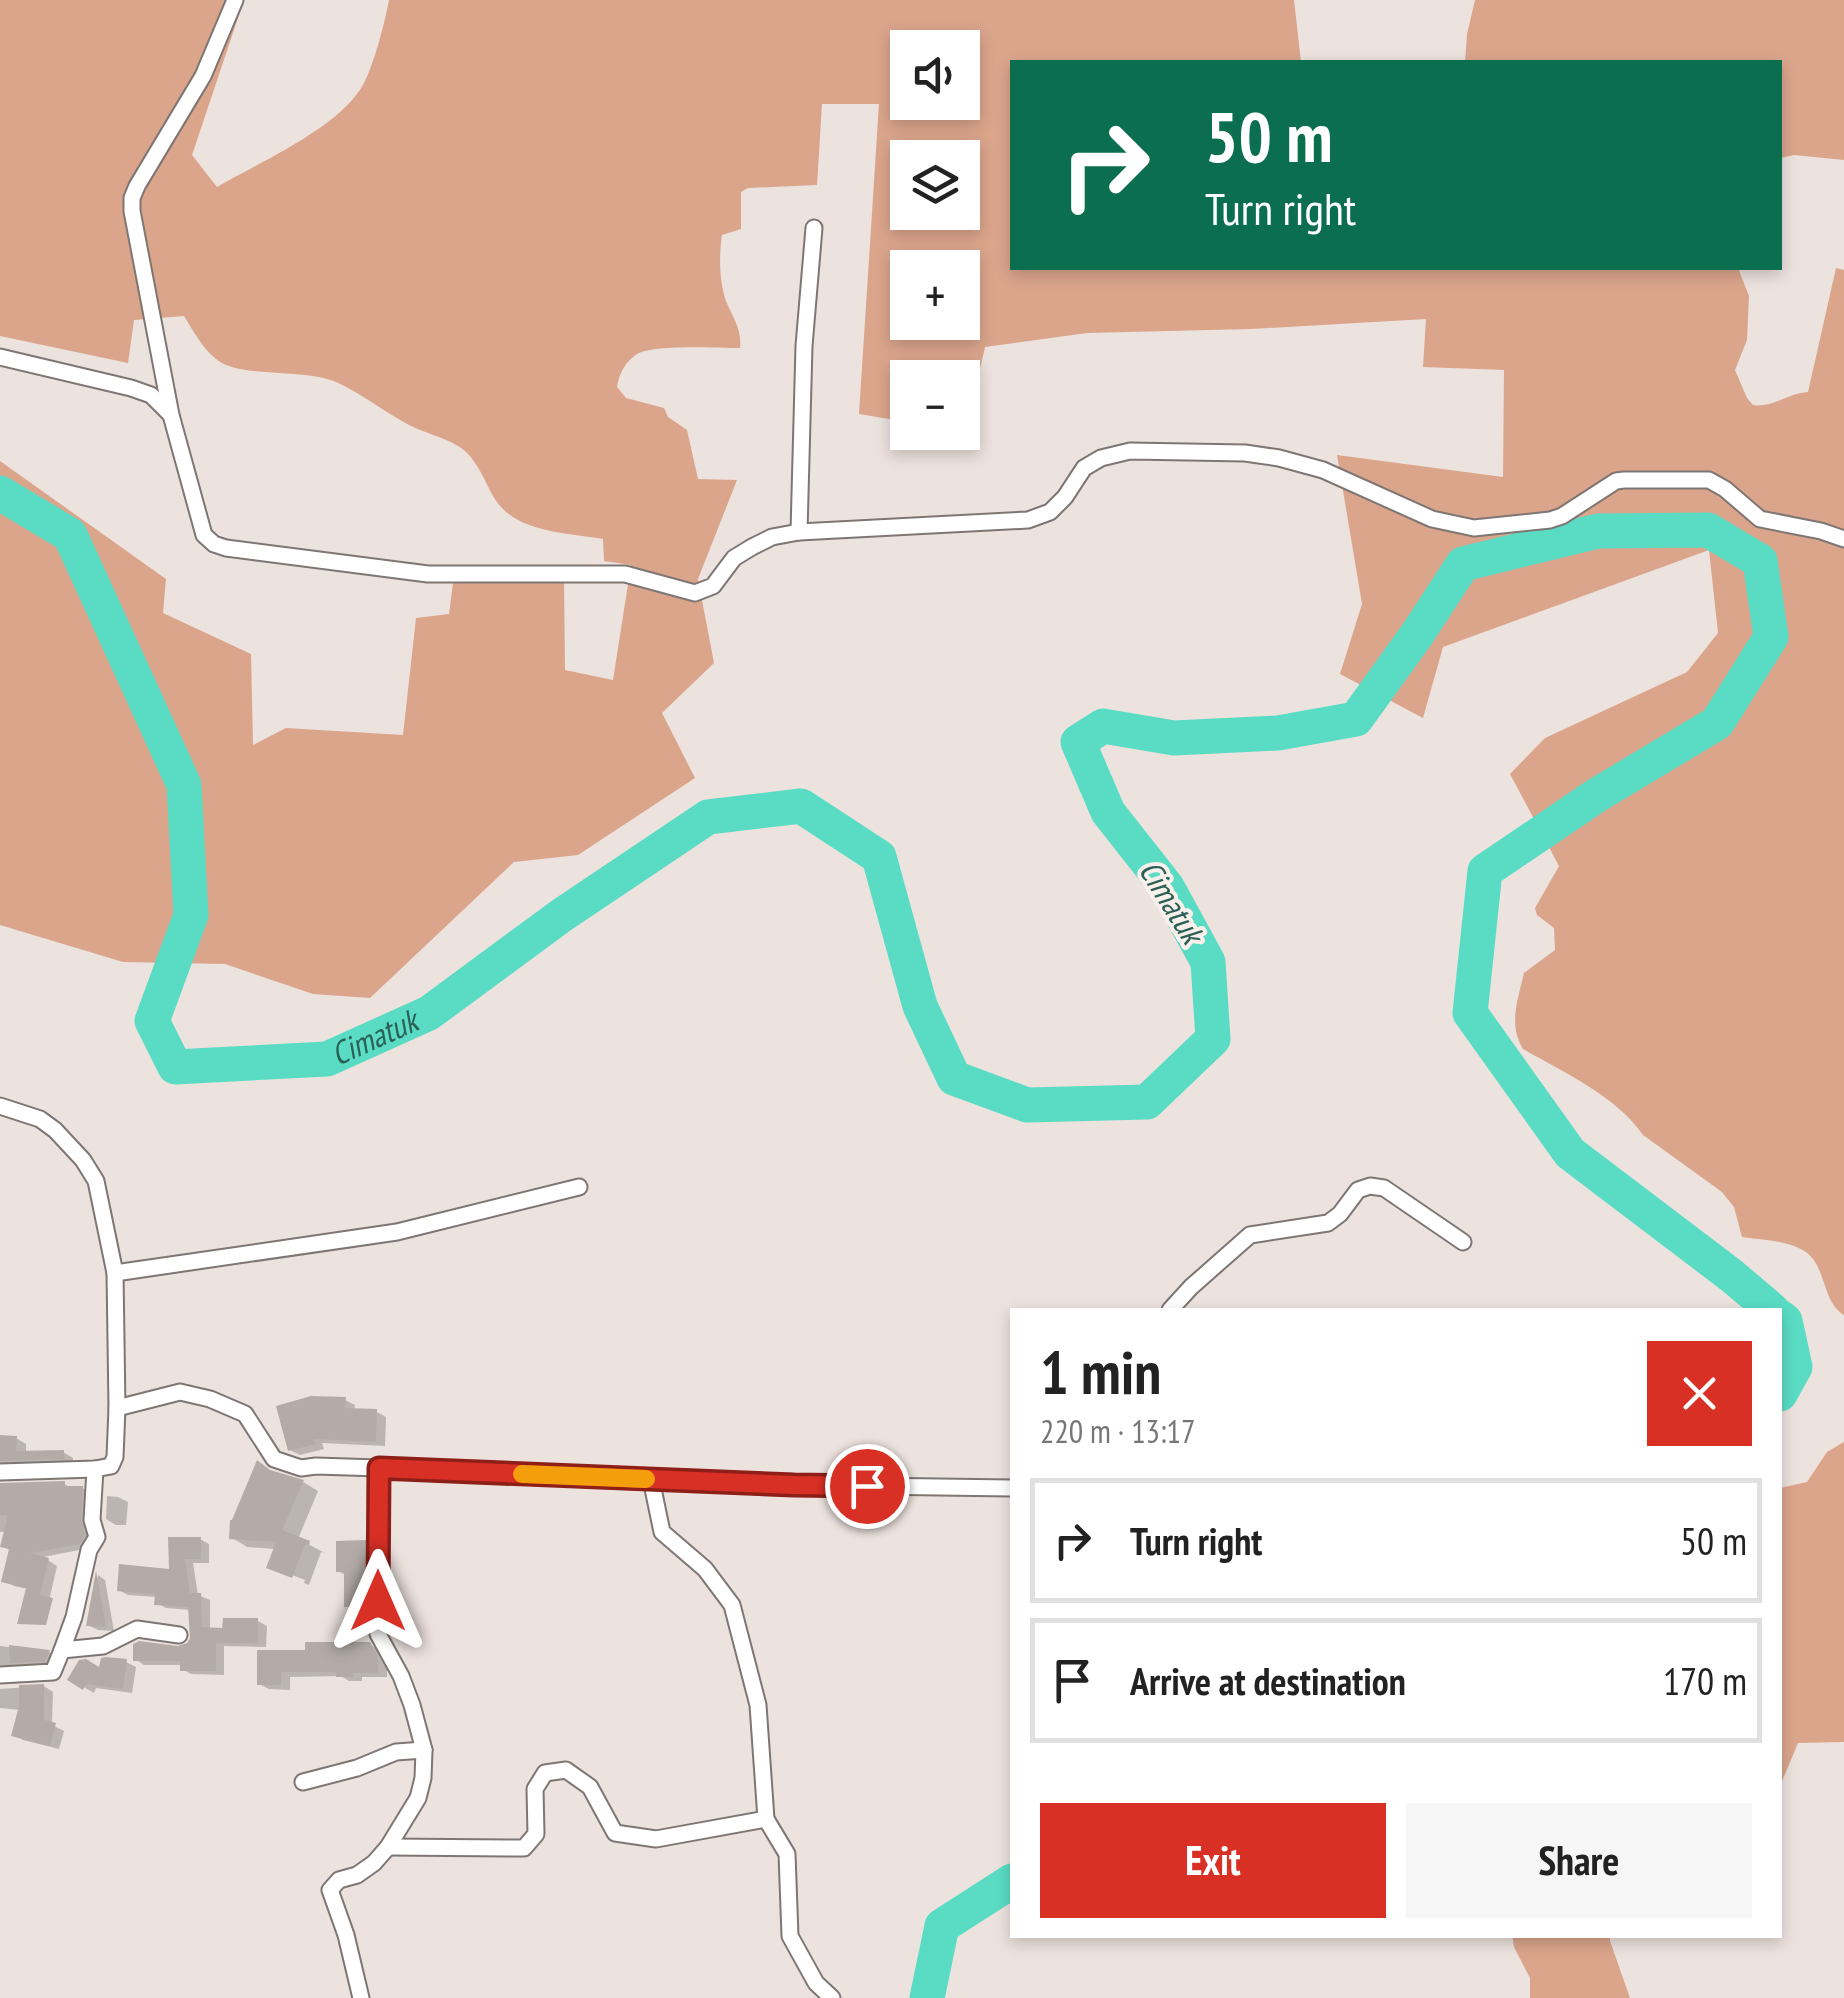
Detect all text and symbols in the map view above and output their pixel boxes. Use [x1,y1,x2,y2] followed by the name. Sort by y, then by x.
[890,30,980,450] map controls
[890,30,980,120] button: sound
[1205,91,1333,181] text: 50 m
[1040,100,1170,230] icon: right
[890,140,980,230] button: layers
[1205,179,1356,237] text: Turn right
[890,250,980,340] button: +
[890,360,980,450] button: −
[1130,852,1215,954] water label: Cimatuk
[324,998,427,1075] water label: Cimatuk
[1040,1333,1161,1411] text: 1 min
[1647,1341,1752,1446] button: close
[1040,1410,1195,1452] text: 220 m · 13:17
[825,1444,910,1529] pin
[840,1459,895,1514] icon: arrive
[1045,1513,1100,1568] icon: right
[1130,1516,1262,1565] text: Turn right
[1680,1516,1747,1565] text: 50 m
[326,1549,430,1653] position arrow
[1045,1653,1100,1708] icon: arrive
[1130,1656,1406,1705] text: Arrive at destination
[1663,1656,1747,1705] text: 170 m
[1040,1803,1386,1918] button: Exit
[1406,1803,1752,1918] button: Share

